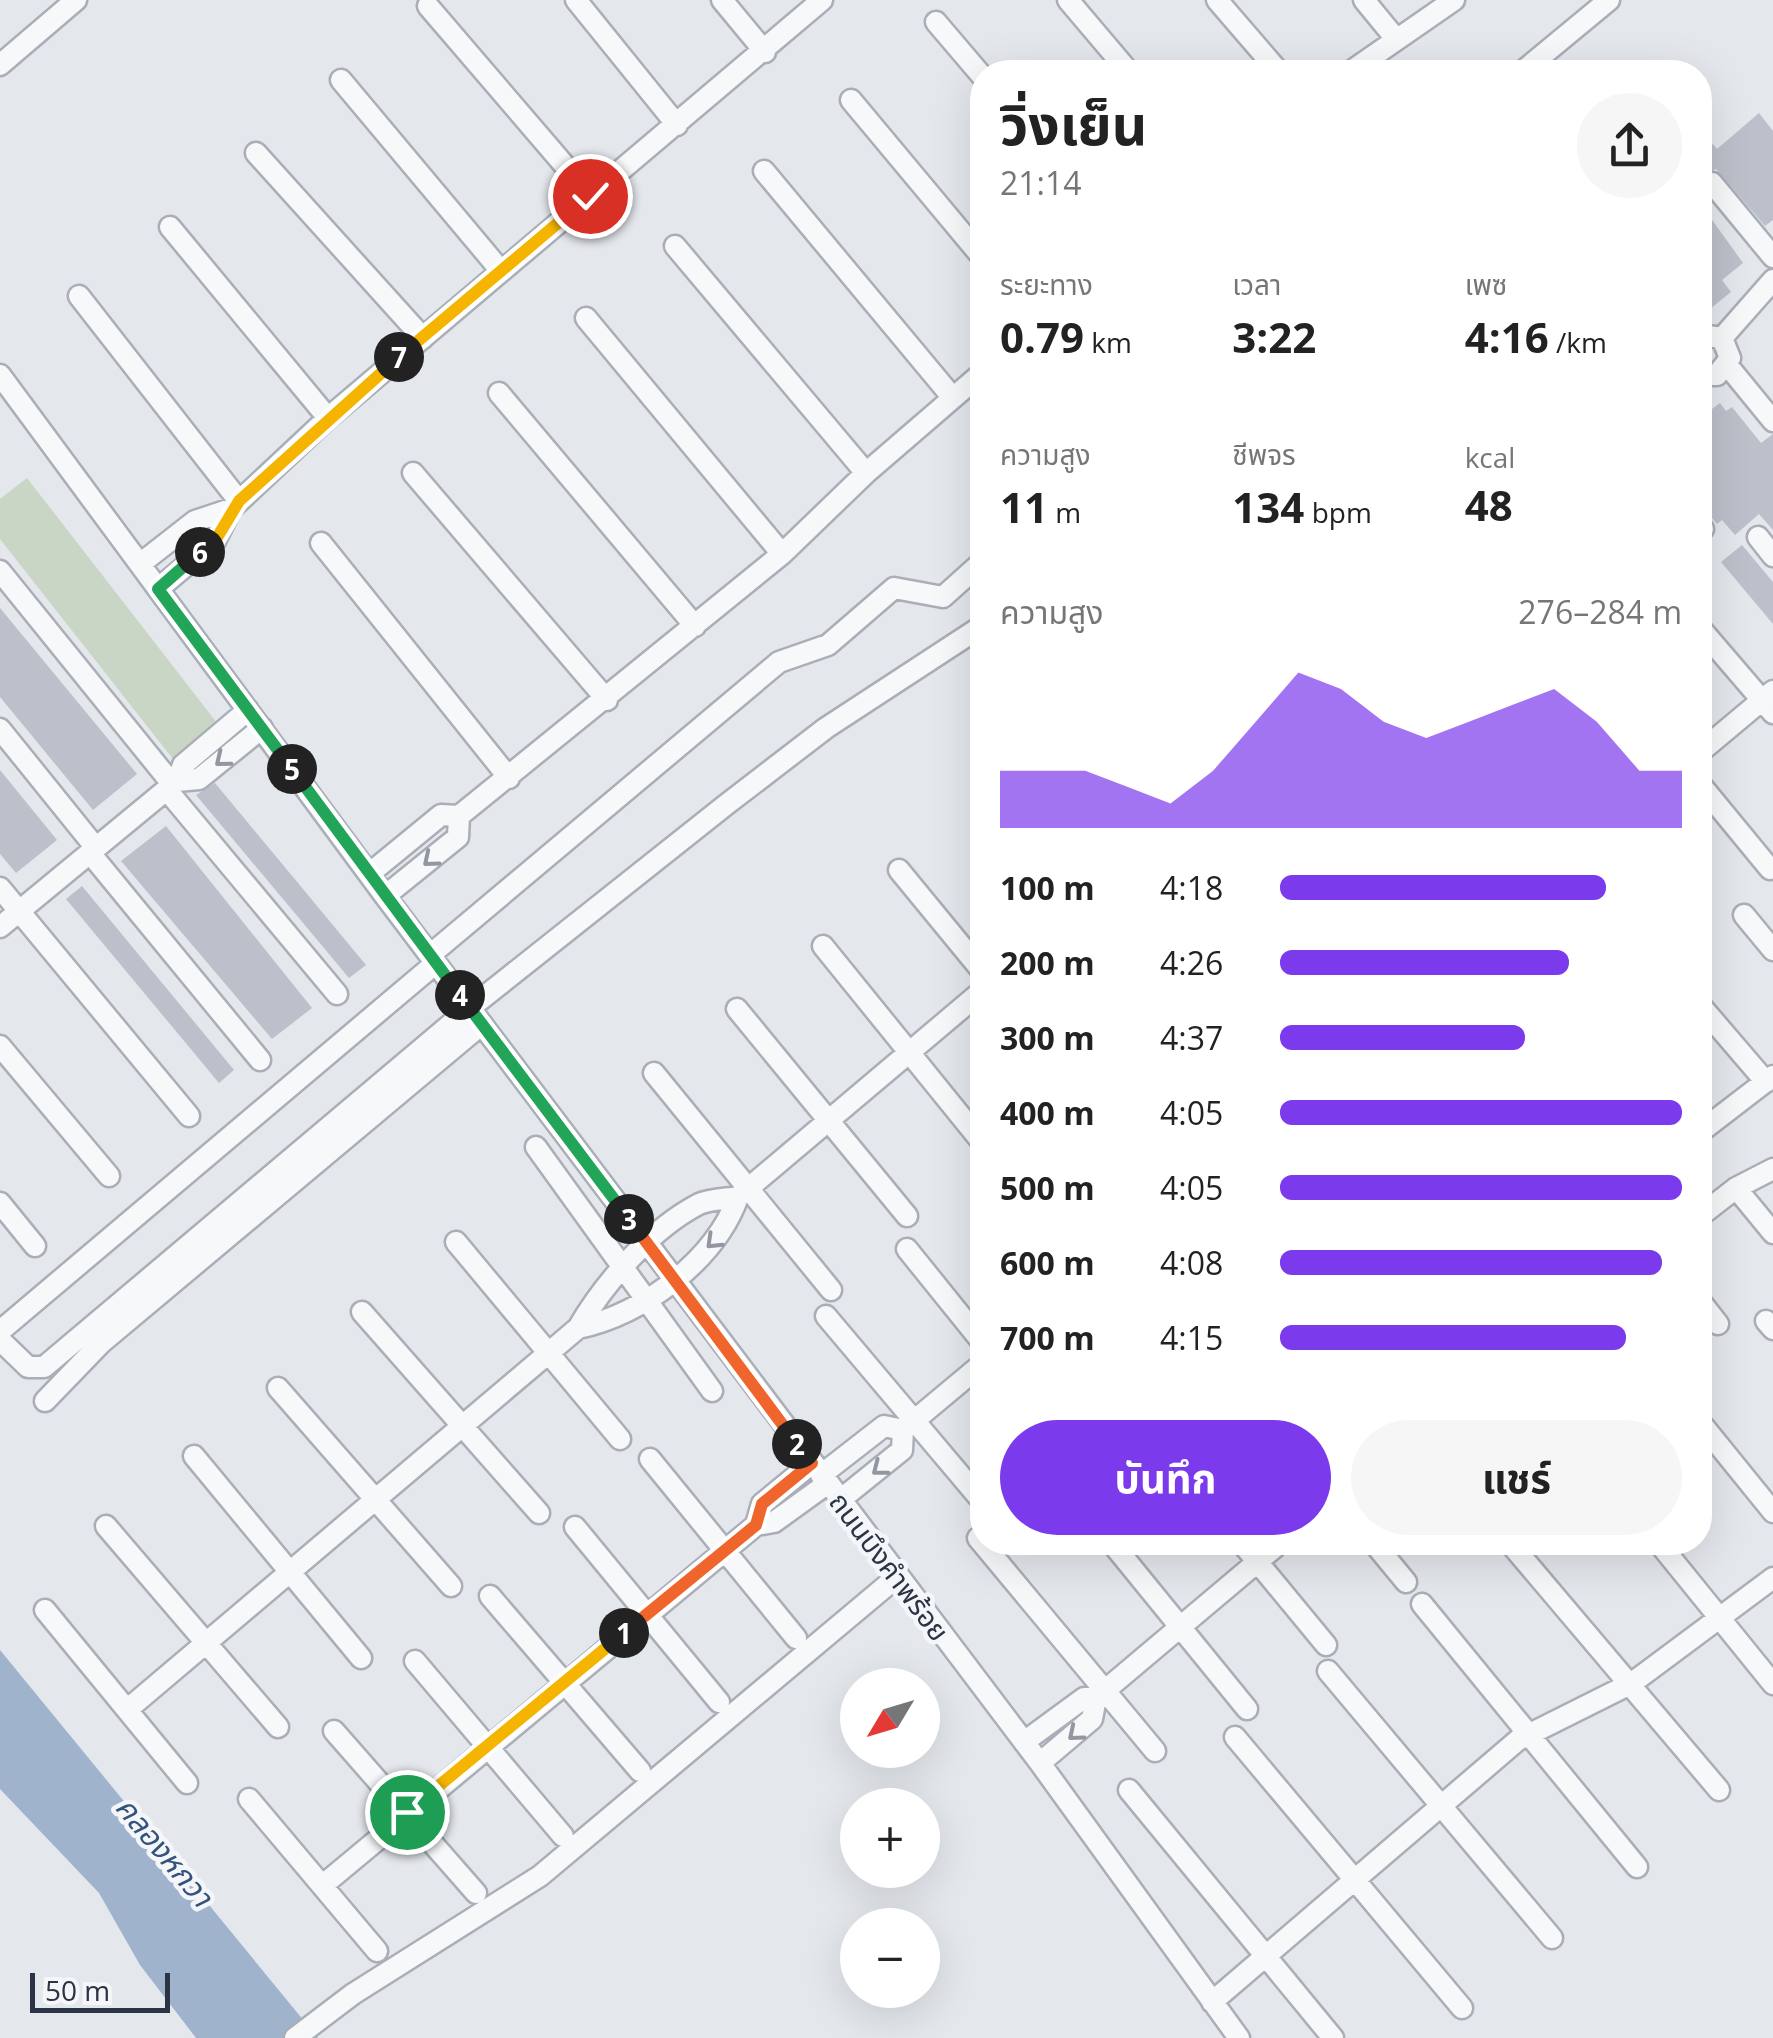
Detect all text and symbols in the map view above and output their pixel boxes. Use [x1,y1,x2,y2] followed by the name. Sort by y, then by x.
[1000,86,1147,161] text: วิ่งเย็น
[1577,93,1682,198] button: share
[548,154,633,239] pin
[1000,161,1082,204] text: 21:14
[563,169,618,224] icon: check
[1000,265,1093,303] text: ระยะทาง
[1232,265,1281,303] text: เวลา
[1465,265,1507,303] text: เพซ
[1000,308,1084,365] text: 0.79
[1232,308,1316,365] text: 3:22
[1465,308,1549,365] text: 4:16
[1084,323,1132,361] text: km
[1549,323,1607,361] text: /km
[374,332,424,382] pin: 7
[391,338,407,376] text: 7
[1000,435,1091,473] text: ความสูง
[1232,435,1296,473] text: ชีพจร
[1465,438,1515,476] text: kcal
[1465,476,1513,533] text: 48
[1000,478,1048,535] text: 11
[1232,478,1304,535] text: 134
[1048,493,1081,531] text: m
[1304,493,1372,531] text: bpm
[175,527,225,577] pin: 6
[192,533,208,571] text: 6
[1000,590,1104,633] text: ความสูง
[1518,590,1682,633] text: 276–284 m
[267,744,317,794] pin: 5
[215,748,233,766] one-way arrow
[284,750,300,788] text: 5
[424,849,442,867] one-way arrow
[1000,866,1095,909] text: 100 m
[1160,866,1223,909] text: 4:18
[1000,941,1095,984] text: 200 m
[1160,941,1223,984] text: 4:26
[435,970,485,1020] pin: 4
[452,976,468,1014] text: 4
[1000,1016,1095,1059] text: 300 m
[1160,1016,1223,1059] text: 4:37
[1000,1091,1095,1134] text: 400 m
[1160,1091,1223,1134] text: 4:05
[1000,1166,1095,1209] text: 500 m
[1160,1166,1223,1209] text: 4:05
[604,1194,654,1244] pin: 3
[621,1200,637,1238] text: 3
[706,1231,724,1249] one-way arrow
[1000,1241,1095,1284] text: 600 m
[1160,1241,1223,1284] text: 4:08
[1000,1316,1095,1359] text: 700 m
[1160,1316,1223,1359] text: 4:15
[772,1419,822,1469] pin: 2
[1000,1420,1331,1535] button: บันทึก
[1351,1420,1682,1535] button: แชร์
[789,1425,805,1463] text: 2
[872,1457,890,1474] one-way arrow
[821,1484,959,1648] street label: ถนนบึงคำพร้อย
[599,1608,649,1658] pin: 1
[616,1614,632,1652] text: 1
[840,1668,940,1768] north arrow
[840,1668,940,2008] map controls
[1068,1723,1086,1741] one-way arrow
[365,1770,450,1855] pin
[380,1785,435,1840] icon: arrive
[107,1787,224,1916] water label: คลองหกวา
[840,1788,940,1888] button: +
[840,1908,940,2008] button: −
[30,1968,170,2012] scale bar
[45,1971,110,2009] text: 50 m

